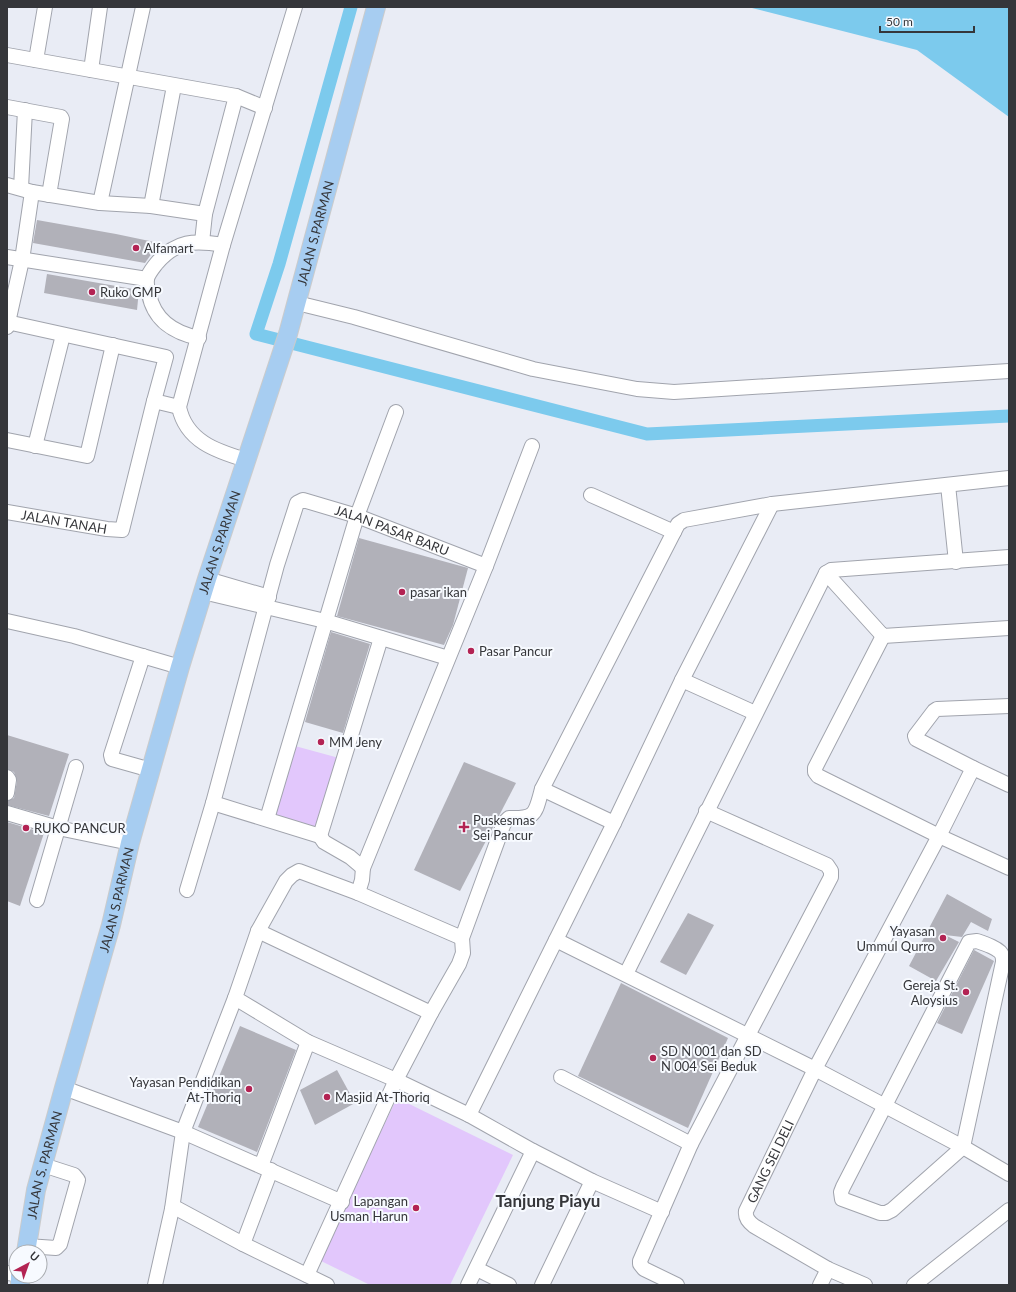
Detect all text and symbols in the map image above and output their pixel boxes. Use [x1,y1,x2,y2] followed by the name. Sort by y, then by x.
[880,8,974,34] scale bar
[886,14,913,29] text: 50 m
[293,179,337,287] street label: JALAN S.PARMAN
[144,240,194,256] place label: Alfamart
[131,243,141,253] marker: Alfamart
[100,284,162,300] place label: Ruko GMP
[87,287,97,297] marker: Ruko GMP
[195,489,244,596] street label: JALAN S.PARMAN
[333,502,451,559] street label: JALAN PASAR BARU
[20,507,108,537] street label: JALAN TANAH
[410,584,467,600] place label: pasar ikan
[397,587,407,597] marker: pasar ikan
[479,643,553,659] place label: Pasar Pancur
[466,646,476,656] marker: Pasar Pancur
[329,734,382,750] place label: MM Jeny
[316,737,326,747] marker: MM Jeny
[473,812,536,843] place label: Puskesmas Sei Pancur
[34,820,127,836] place label: RUKO PANCUR
[458,821,470,833] marker: Puskesmas Sei Pancur
[21,823,31,833] marker: RUKO PANCUR
[95,845,137,954] street label: JALAN S.PARMAN
[856,923,935,954] place label: Yayasan Ummul Qurro
[938,933,948,943] marker: Yayasan Ummul Qurro
[903,977,958,1008] place label: Gereja St. Aloysius
[961,987,971,997] marker: Gereja St. Aloysius
[661,1043,762,1074] place label: SD N 001 dan SD N 004 Sei Beduk
[648,1053,658,1063] marker: SD N 001 dan SD N 004 Sei Beduk
[130,1074,241,1105] place label: Yayasan Pendidikan At-Thoriq
[244,1084,254,1094] marker: Yayasan Pendidikan At-Thoriq
[335,1089,430,1105] place label: Masjid At-Thoriq
[322,1092,332,1102] marker: Masjid At-Thoriq
[23,1109,65,1220] street label: JALAN S. PARMAN
[743,1117,797,1205] street label: GANG SEI DELI
[496,1190,600,1211] district label: Tanjung Piayu
[330,1193,408,1224] place label: Lapangan Usman Harun
[411,1203,421,1213] marker: Lapangan Usman Harun
[8,1244,48,1284] north arrow
[28,1248,42,1264] text: U

